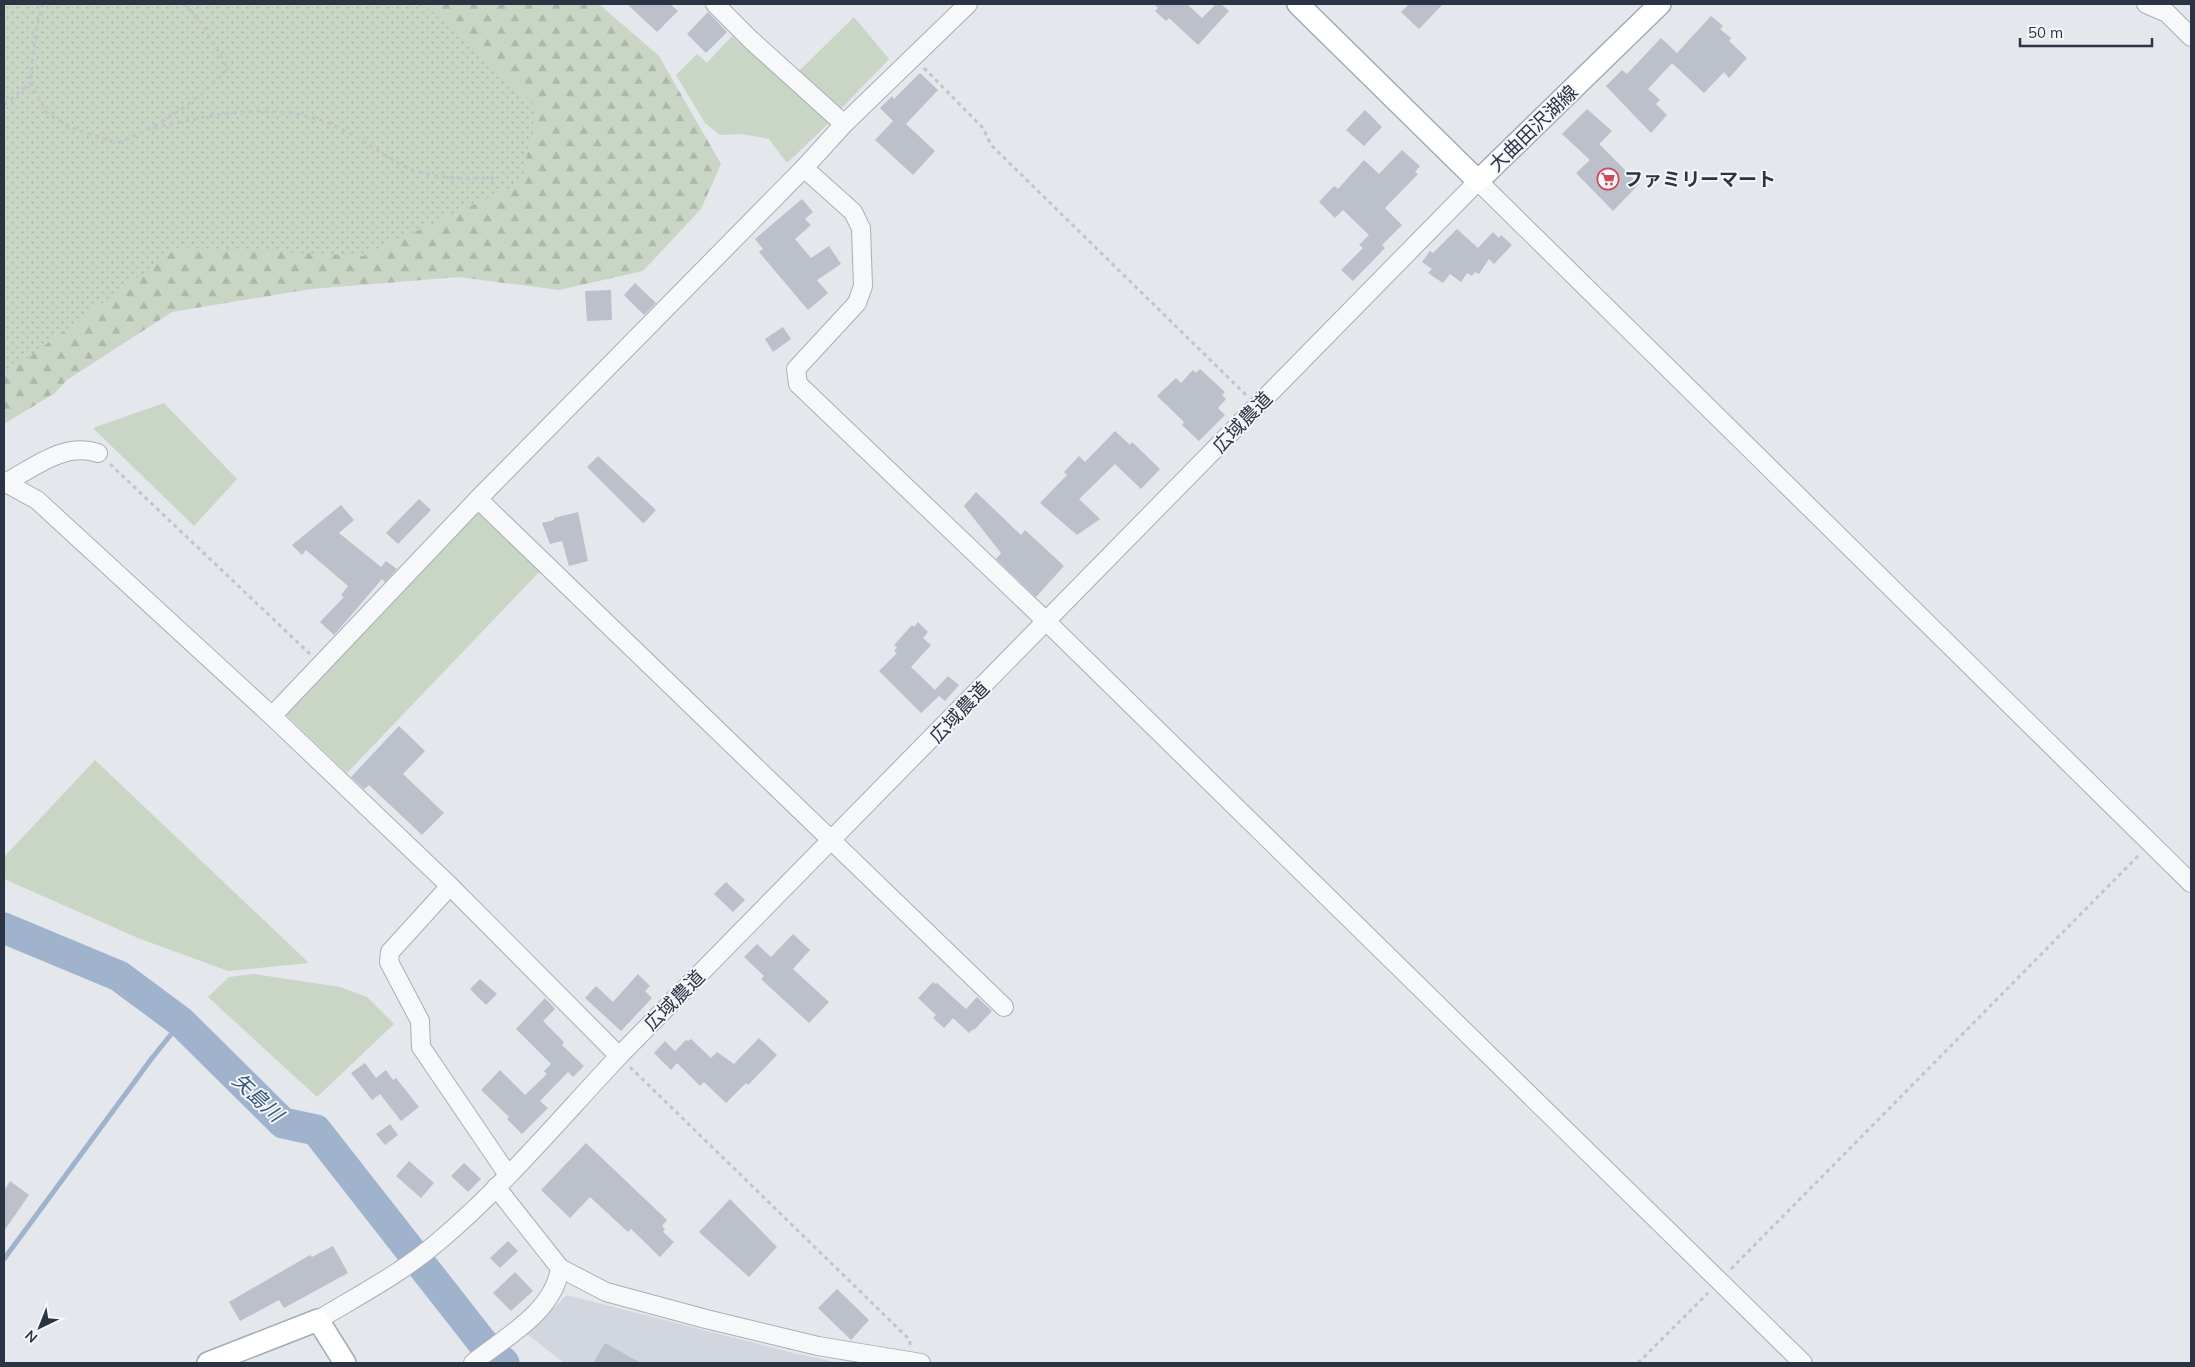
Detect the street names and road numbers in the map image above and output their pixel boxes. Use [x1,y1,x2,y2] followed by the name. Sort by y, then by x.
[1484,80,1582,176] street label: 大曲田沢湖線
[1207,386,1277,458] street label: 広域農道
[924,676,994,748] street label: 広域農道
[639,965,709,1035] street label: 広域農道

